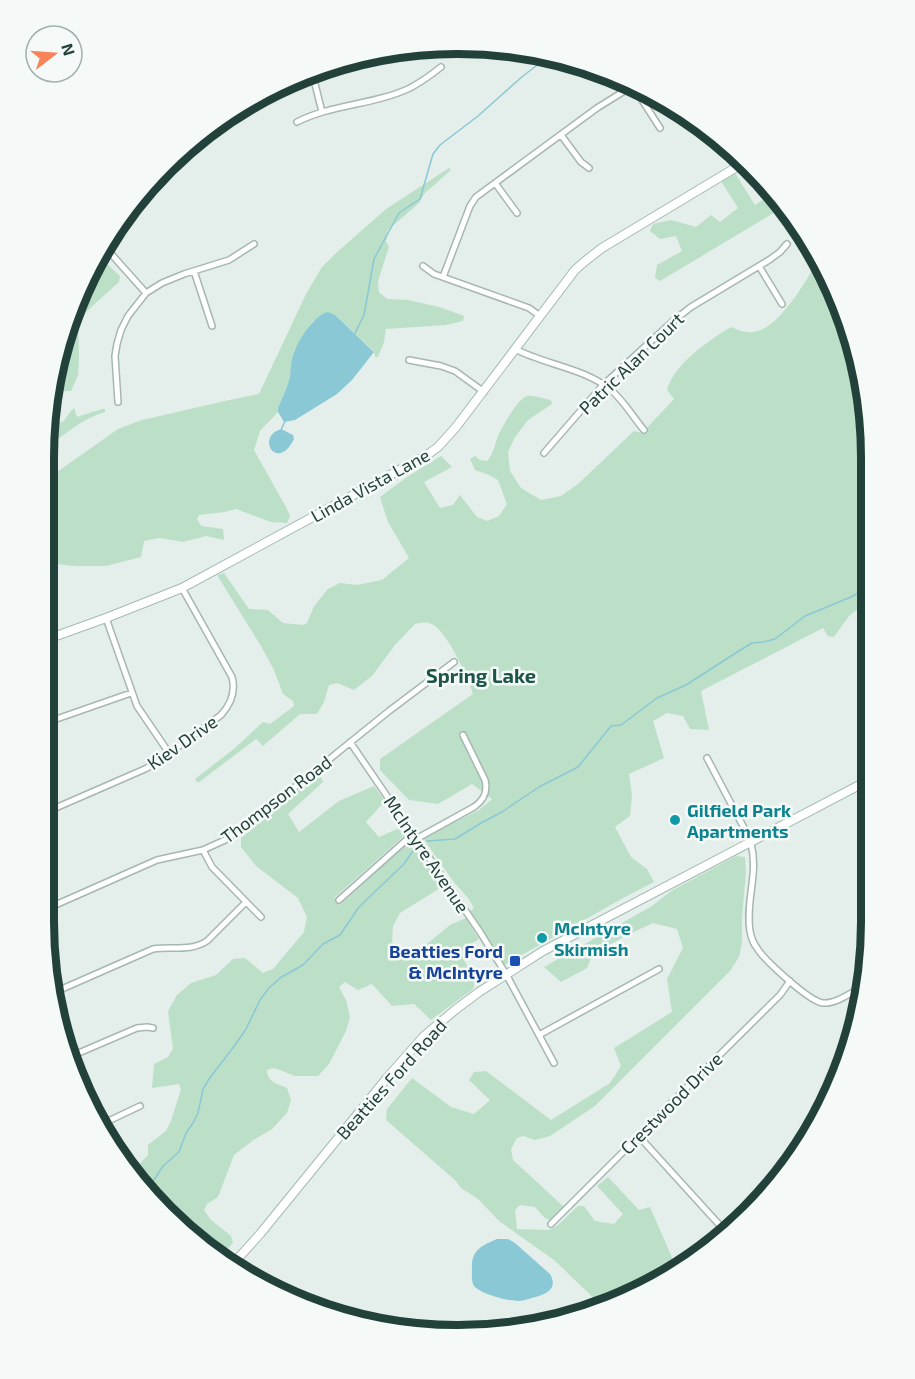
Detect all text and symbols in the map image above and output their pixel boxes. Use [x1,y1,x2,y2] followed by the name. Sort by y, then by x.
[24,24,84,84] north arrow
[58,41,80,58] text: N
[574,307,688,419] street label: Patric Alan Court
[307,443,433,527] street label: Linda Vista Lane
[426,663,536,687] district label: Spring Lake
[143,710,221,774] street label: Kiev Drive
[216,750,336,848] street label: Thompson Road
[380,791,474,917] street label: McIntyre Avenue
[687,799,791,842] place label: Gilfield Park Apartments
[668,813,682,827] marker: Gilfield Park Apartments
[554,917,631,960] place label: McIntyre Skirmish
[535,931,549,945] marker: McIntyre Skirmish
[389,940,503,983] place label: Beatties Ford & McIntyre
[508,954,522,968] marker: Beatties Ford & McIntyre
[331,1014,451,1144] street label: Beatties Ford Road
[615,1047,727,1159] street label: Crestwood Drive

